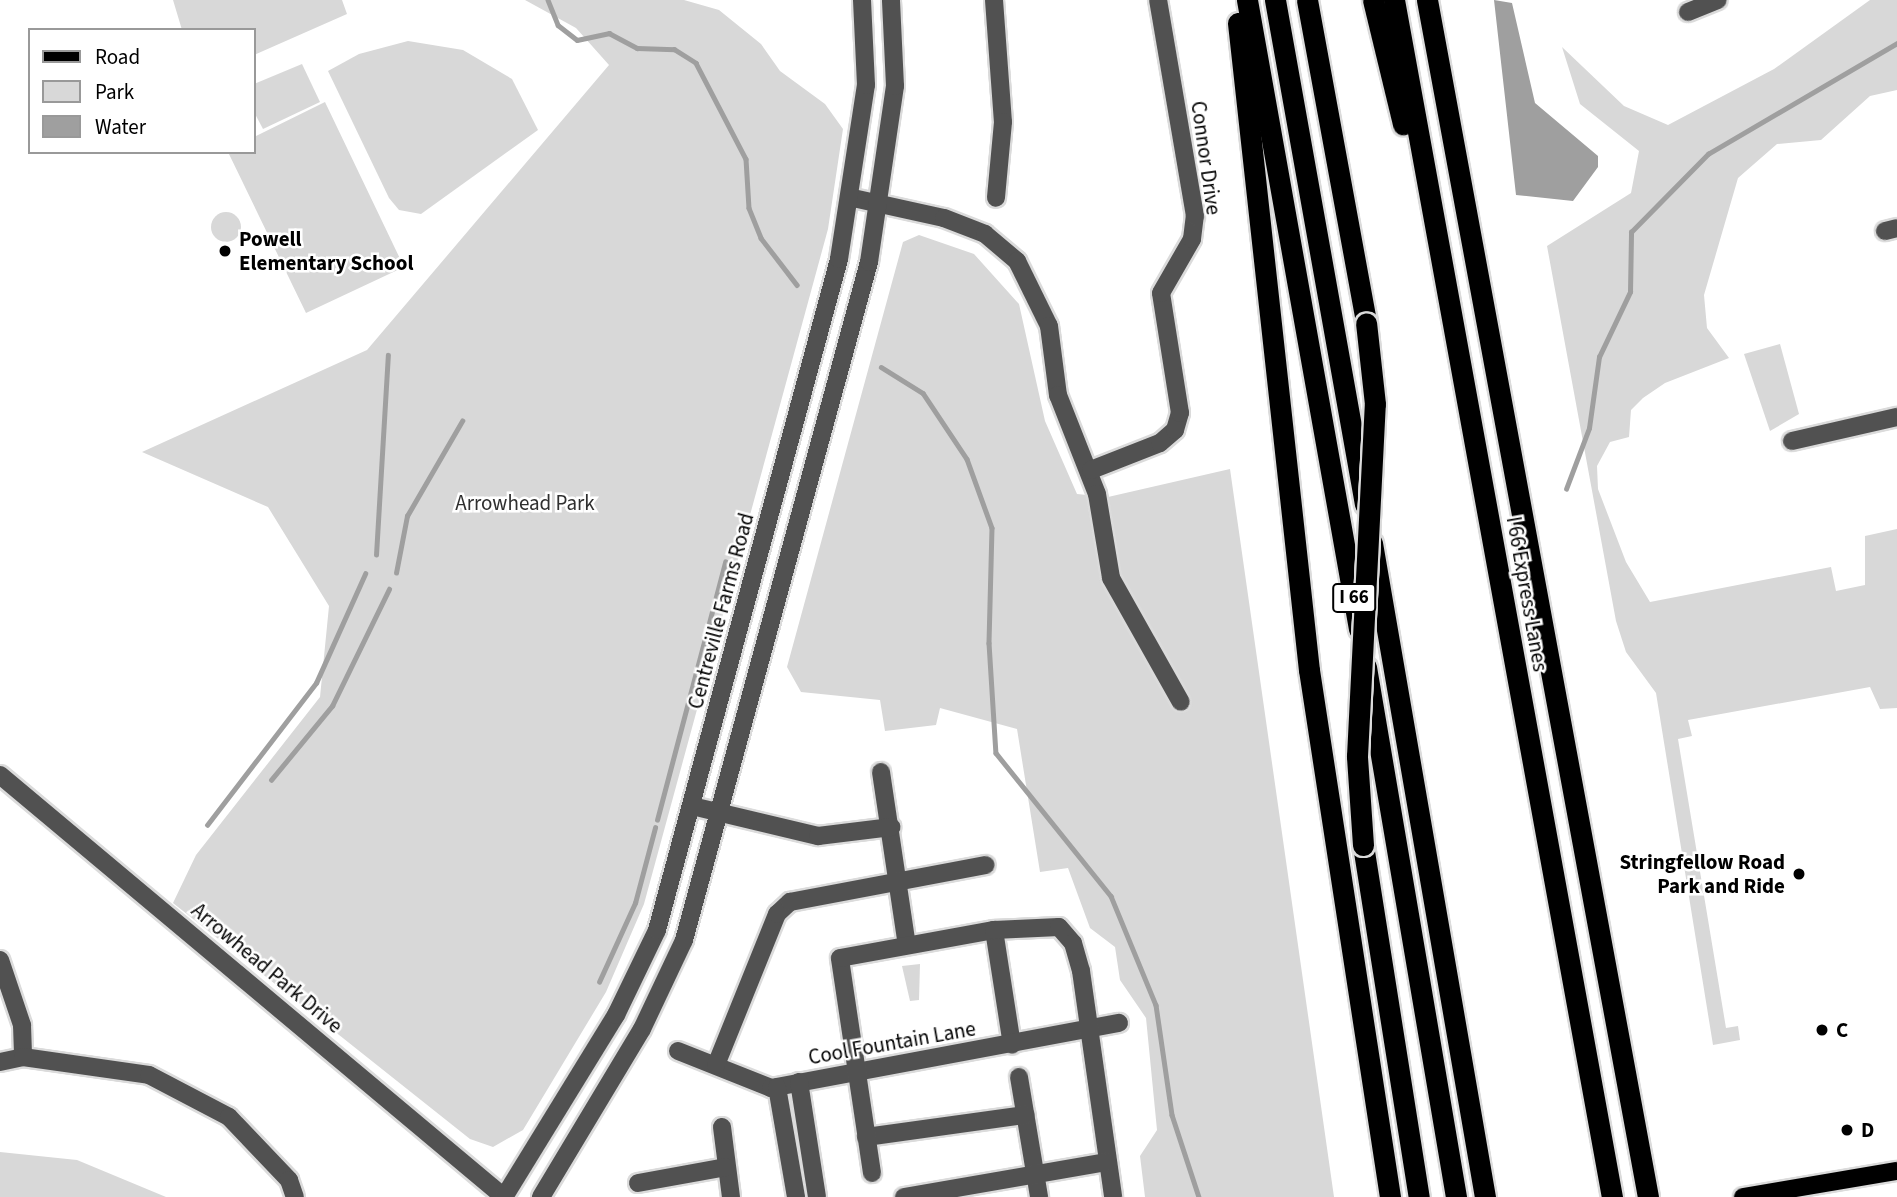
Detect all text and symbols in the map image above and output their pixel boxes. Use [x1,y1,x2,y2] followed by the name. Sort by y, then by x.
[28,28,256,154] legend
[95,42,140,72] text: Road
[95,77,134,107] text: Park
[1186,99,1226,217] street label: Connor Drive
[95,112,146,142] text: Water
[239,226,413,276] place label: Powell Elementary School
[217,243,233,259] marker: Powell Elementary School
[455,490,595,516] park label: Arrowhead Park
[683,510,759,712] street label: Centreville Farms Road
[1501,514,1553,674] street label: I 66 Express Lanes
[1331,582,1377,614] road number: I 66
[1619,849,1785,899] place label: Stringfellow Road Park and Ride
[1791,866,1807,882] marker: Stringfellow Road Park and Ride
[186,898,348,1038] street label: Arrowhead Park Drive
[806,1016,978,1070] street label: Cool Fountain Lane
[1836,1017,1848,1043] place label: C
[1814,1022,1830,1038] marker: C
[1861,1117,1874,1143] place label: D
[1839,1122,1855,1138] marker: D

